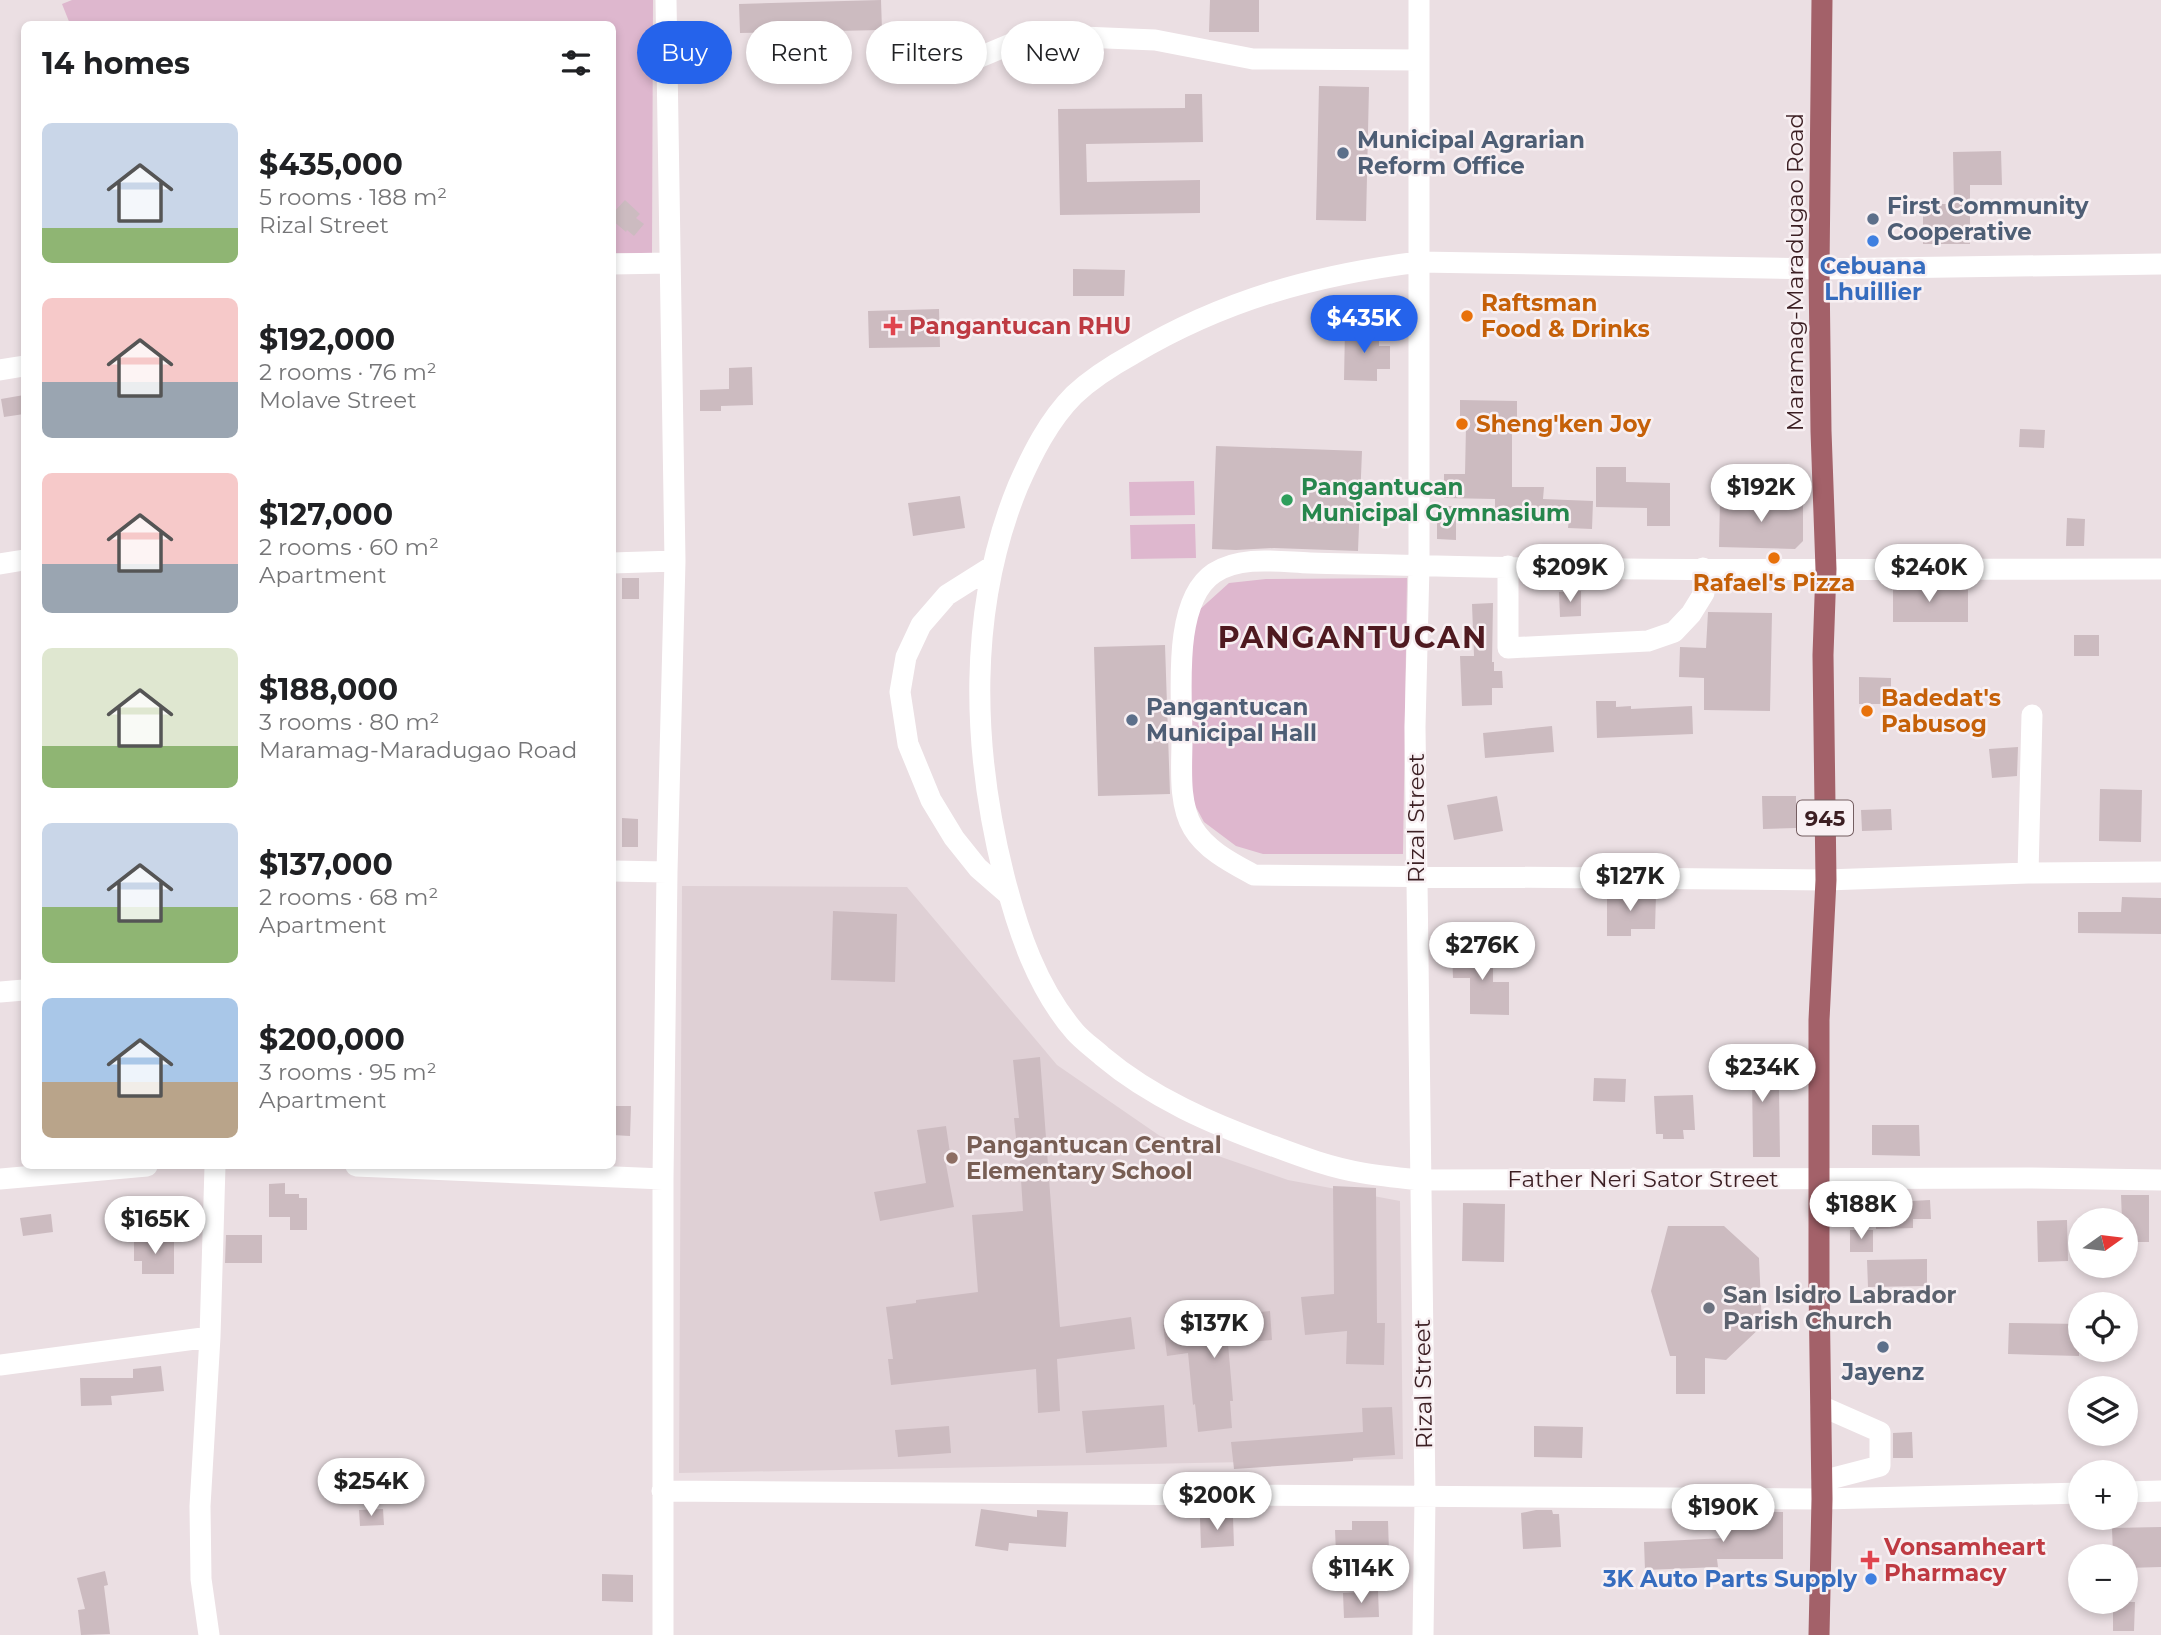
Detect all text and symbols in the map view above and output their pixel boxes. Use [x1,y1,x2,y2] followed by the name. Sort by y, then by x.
[637,21,732,84] chip: Buy
[746,21,852,84] chip: Rent
[866,21,987,84] chip: Filters
[1001,21,1104,84] chip: New
[557,44,595,82] icon: filters
[42,45,190,82] text: 14 homes
[1781,113,1809,431] street label: Maramag-Maradugao Road
[1357,126,1585,180] place label: Municipal Agrarian Reform Office
[1335,145,1351,161] marker: Municipal Agrarian Reform Office
[259,146,403,183] text: $435,000
[98,151,182,235] icon: home
[259,183,447,211] text: 5 rooms · 188 m²
[1887,192,2089,246] place label: First Community Cooperative
[259,211,389,239] text: Rizal Street
[1865,211,1881,227] marker: First Community Cooperative
[1865,233,1881,249] marker: Cebuana Lhuillier
[1820,252,1926,306] place label: Cebuana Lhuillier
[1481,289,1650,343] place label: Raftsman Food & Drinks
[1315,296,1413,355] pin: $435K
[1327,304,1401,332] text: $435K
[1459,308,1475,324] marker: Raftsman Food & Drinks
[909,312,1131,340] place label: Pangantucan RHU
[883,316,903,336] marker: Pangantucan RHU
[259,321,395,358] text: $192,000
[98,326,182,410] icon: home
[259,358,437,386] text: 2 rooms · 76 m²
[259,386,417,414] text: Molave Street
[1476,410,1651,438] place label: Sheng'ken Joy
[1454,416,1470,432] marker: Sheng'ken Joy
[1712,464,1810,524] pin: $192K
[1301,473,1570,527] place label: Pangantucan Municipal Gymnasium
[1727,473,1795,501] text: $192K
[1279,492,1295,508] marker: Pangantucan Municipal Gymnasium
[259,496,393,533] text: $127,000
[98,501,182,585] icon: home
[259,533,439,561] text: 2 rooms · 60 m²
[1521,544,1619,604] pin: $209K
[1880,544,1978,604] pin: $240K
[1766,550,1782,566] marker: Rafael's Pizza
[1532,553,1608,581] text: $209K
[1891,553,1967,581] text: $240K
[259,561,387,589] text: Apartment
[1693,569,1855,597] place label: Rafael's Pizza
[1218,619,1488,656] district label: PANGANTUCAN
[259,671,398,708] text: $188,000
[98,676,182,760] icon: home
[1881,684,2001,738] place label: Badedat's Pabusog
[1146,693,1317,747] place label: Pangantucan Municipal Hall
[1859,703,1875,719] marker: Badedat's Pabusog
[259,708,439,736] text: 3 rooms · 80 m²
[1124,712,1140,728] marker: Pangantucan Municipal Hall
[259,736,577,764] text: Maramag-Maradugao Road
[1402,753,1430,883] street label: Rizal Street
[1797,800,1853,836] road number: 945
[259,846,393,883] text: $137,000
[98,851,182,935] icon: home
[1581,853,1679,913] pin: $127K
[1596,862,1664,890] text: $127K
[259,883,438,911] text: 2 rooms · 68 m²
[259,911,387,939] text: Apartment
[1433,922,1531,982] pin: $276K
[1445,931,1519,959] text: $276K
[259,1021,405,1058] text: $200,000
[98,1026,182,1110] icon: home
[1713,1044,1811,1104] pin: $234K
[1725,1053,1799,1081] text: $234K
[259,1058,437,1086] text: 3 rooms · 95 m²
[259,1086,387,1114] text: Apartment
[966,1131,1222,1185] place label: Pangantucan Central Elementary School
[944,1150,960,1166] marker: Pangantucan Central Elementary School
[1507,1165,1779,1193] street label: Father Neri Sator Street
[1812,1182,1910,1241] pin: $188K
[1826,1190,1896,1218] text: $188K
[106,1196,204,1256] pin: $165K
[121,1205,189,1233] text: $165K
[2068,1208,2138,1278] north arrow
[2068,1208,2138,1614] map controls
[1723,1281,1956,1335] place label: San Isidro Labrador Parish Church
[2068,1292,2138,1362] button: locate
[1165,1300,1263,1360] pin: $137K
[1701,1300,1717,1316] marker: San Isidro Labrador Parish Church
[1180,1309,1248,1337] text: $137K
[1408,1319,1438,1449] street label: Rizal Street
[1875,1339,1891,1355] marker: Jayenz
[1841,1358,1924,1386] place label: Jayenz
[2068,1376,2138,1446] button: layers
[322,1458,420,1518] pin: $254K
[2068,1460,2138,1530] button: +
[334,1467,408,1495] text: $254K
[1168,1472,1266,1532] pin: $200K
[1179,1481,1255,1509] text: $200K
[1674,1484,1772,1544] pin: $190K
[1688,1493,1758,1521] text: $190K
[1883,1533,2046,1587] place label: Vonsamheart Pharmacy
[2068,1544,2138,1614] button: −
[1312,1546,1410,1605] pin: $114K
[1862,1552,1878,1568] marker: Vonsamheart Pharmacy
[1328,1554,1394,1582] text: $114K
[1602,1565,1857,1593] place label: 3K Auto Parts Supply
[1863,1571,1879,1587] marker: 3K Auto Parts Supply

